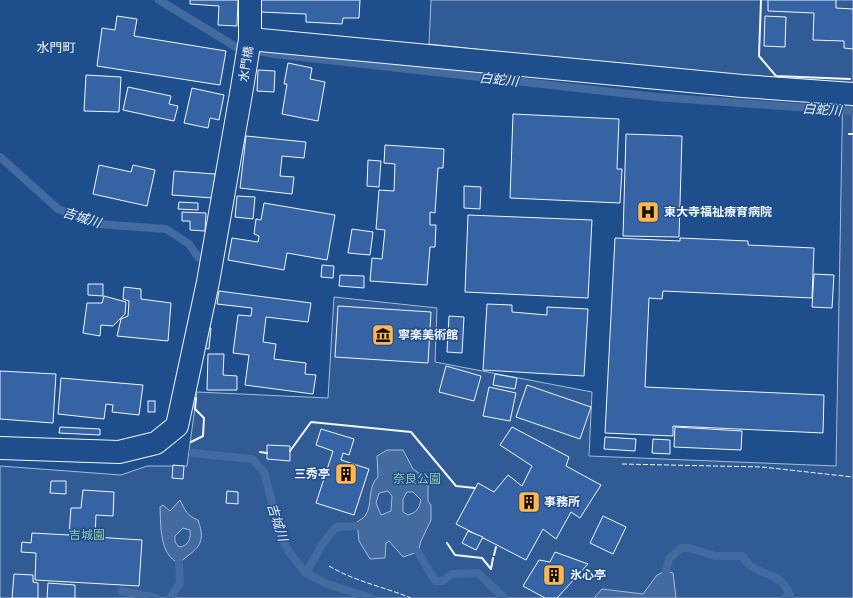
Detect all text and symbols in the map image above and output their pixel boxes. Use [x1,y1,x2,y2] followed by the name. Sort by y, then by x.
[36,39,76,57] district label: 水門町
[235,45,257,83] street label: 水門橋
[479,69,521,91] water label: 白蛇川
[802,100,844,120] water label: 白蛇川
[635,199,661,225] hospital icon: 東大寺福祉療育病院
[60,204,105,233] water label: 吉城川
[664,204,772,220] place label: 東大寺福祉療育病院
[370,322,396,348] museum icon: 寧楽美術館
[398,327,458,343] place label: 寧楽美術館
[333,461,359,487] building icon: 三秀亭
[294,466,330,482] place label: 三秀亭
[393,471,441,487] park label: 奈良公園
[516,489,542,515] building icon: 事務所
[544,494,580,510] place label: 事務所
[262,501,292,546] water label: 吉城川
[69,527,105,543] park label: 吉城園
[541,562,567,588] building icon: 氷心亭
[570,567,606,583] place label: 氷心亭

